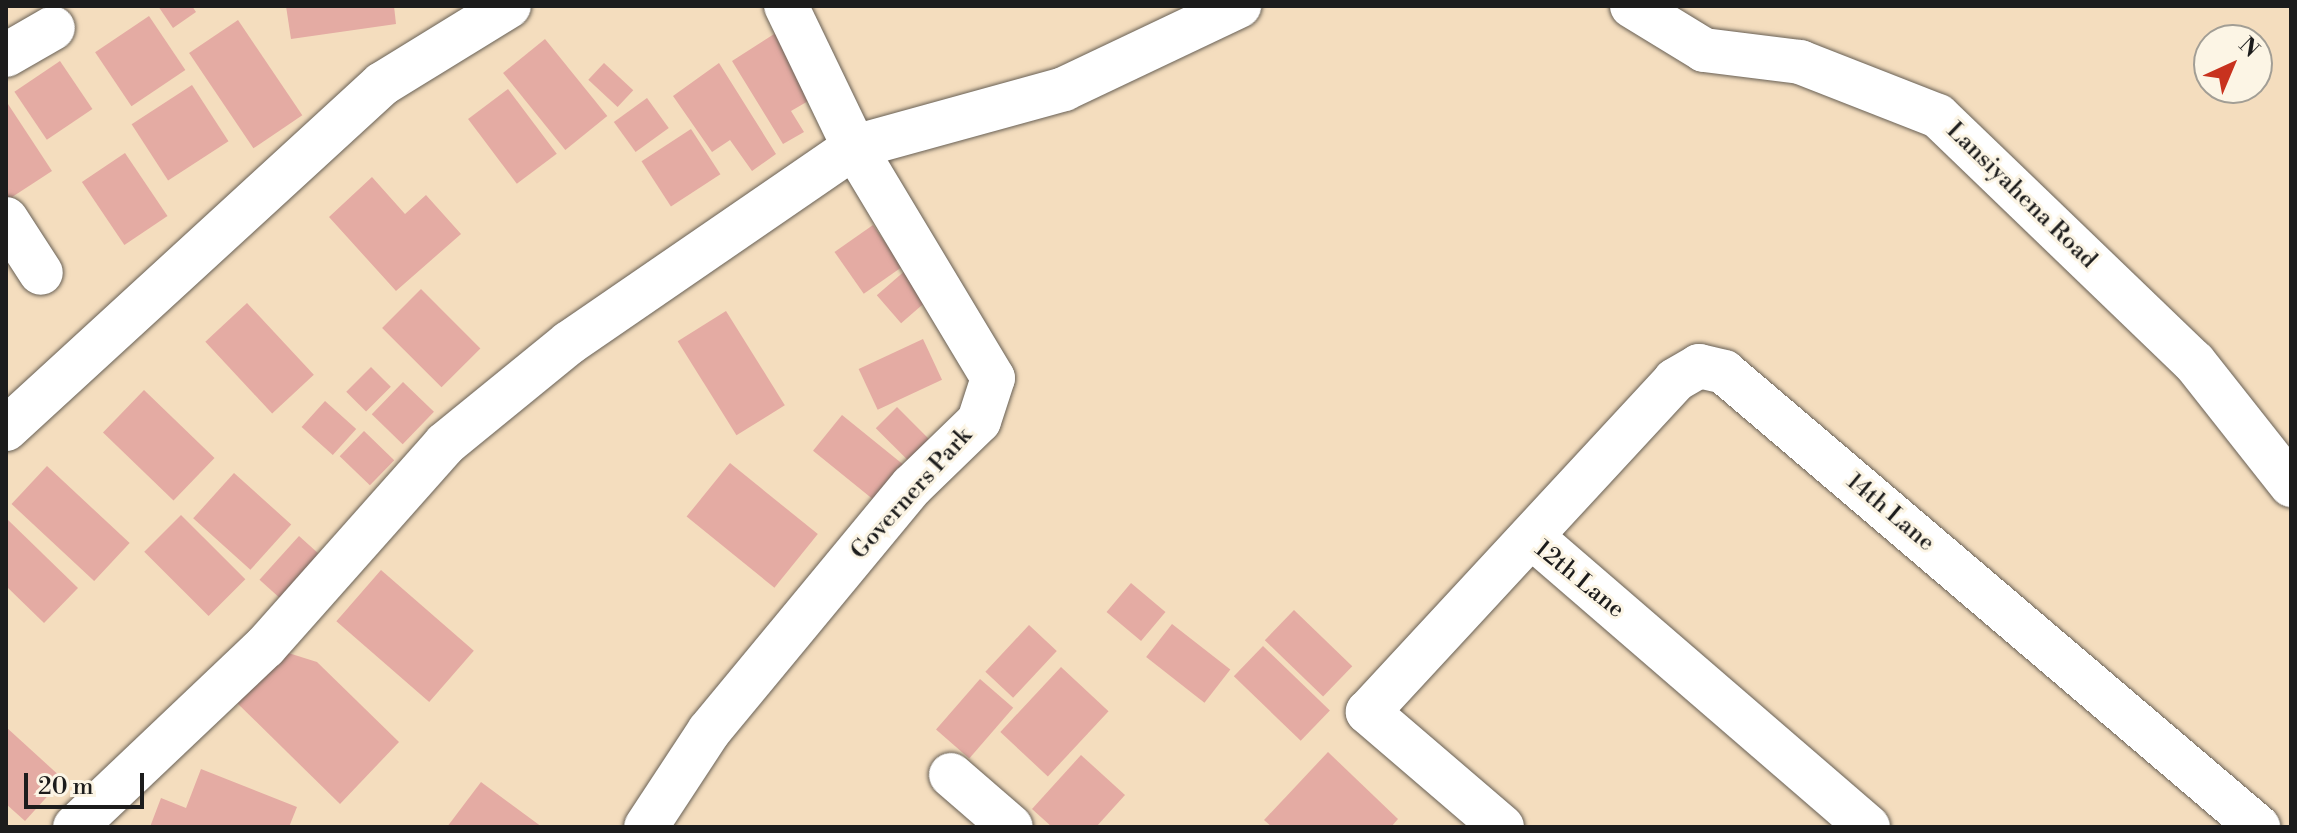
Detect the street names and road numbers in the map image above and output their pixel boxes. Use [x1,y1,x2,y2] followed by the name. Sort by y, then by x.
[1940,117,2102,275] street label: Lansiyahena Road
[845,422,979,566] street label: Governers Park
[1840,468,1940,558] street label: 14th Lane
[1528,535,1630,625] street label: 12th Lane

